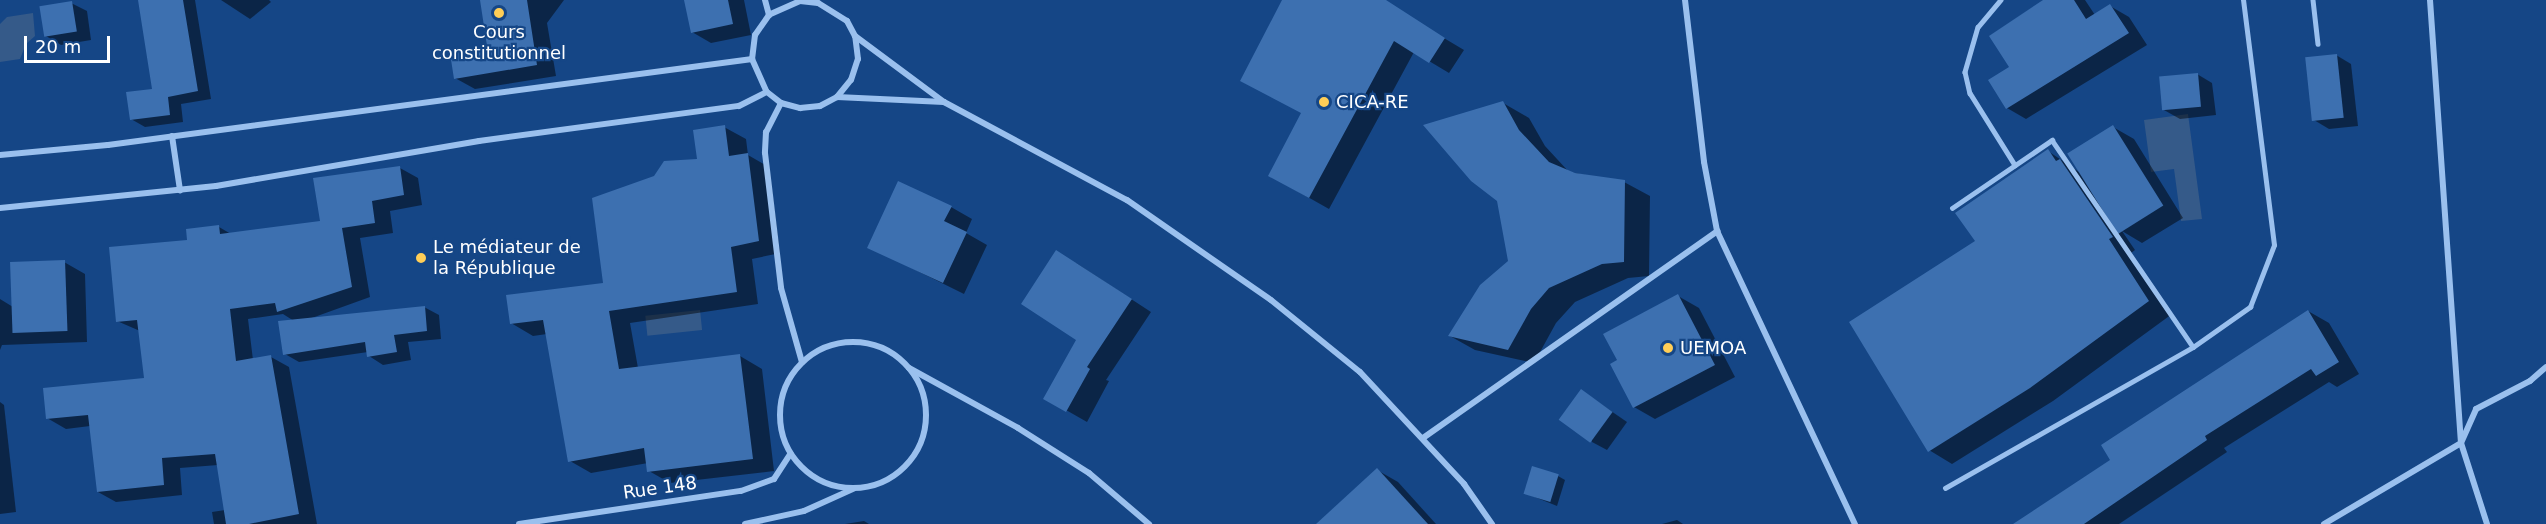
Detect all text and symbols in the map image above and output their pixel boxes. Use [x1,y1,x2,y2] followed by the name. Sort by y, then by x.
[492,6,506,20] marker: Cours constitutionnel
[432,22,566,64] place label: Cours constitutionnel
[27,24,112,62] scale bar
[35,36,81,57] text: 20 m
[1336,91,1409,113] place label: CICA-RE
[1317,95,1331,109] marker: CICA-RE
[433,237,581,280] place label: Le médiateur de la République
[414,251,428,265] marker: Le médiateur de la République
[1680,337,1746,359] place label: UEMOA
[1661,341,1675,355] marker: UEMOA
[622,472,698,504] street label: Rue 148

